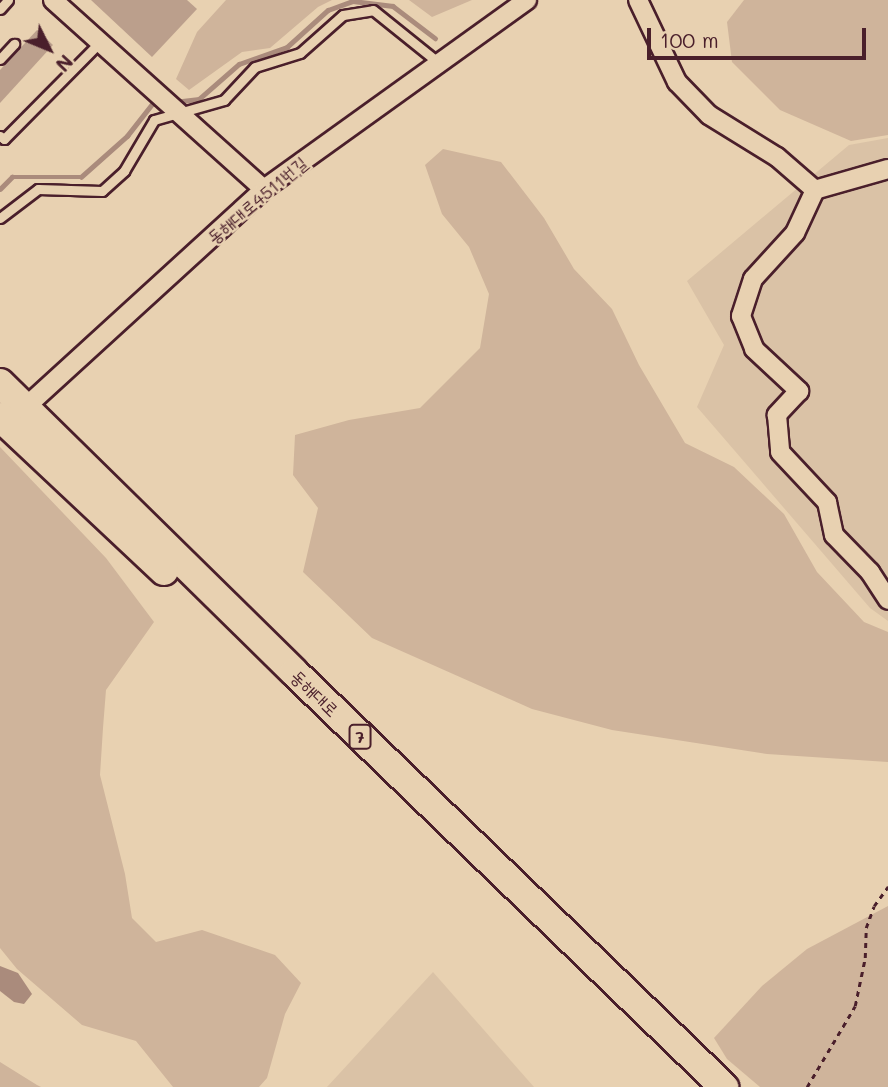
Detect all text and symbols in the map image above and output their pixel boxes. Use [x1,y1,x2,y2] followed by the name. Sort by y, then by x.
[14,14,84,84] north arrow
[650,14,869,58] scale bar
[660,26,719,53] text: 100 m
[51,50,79,77] text: N
[203,152,311,248] street label: 동해대로4511번길
[287,665,343,721] street label: 동해대로
[348,724,372,750] road number: 7

